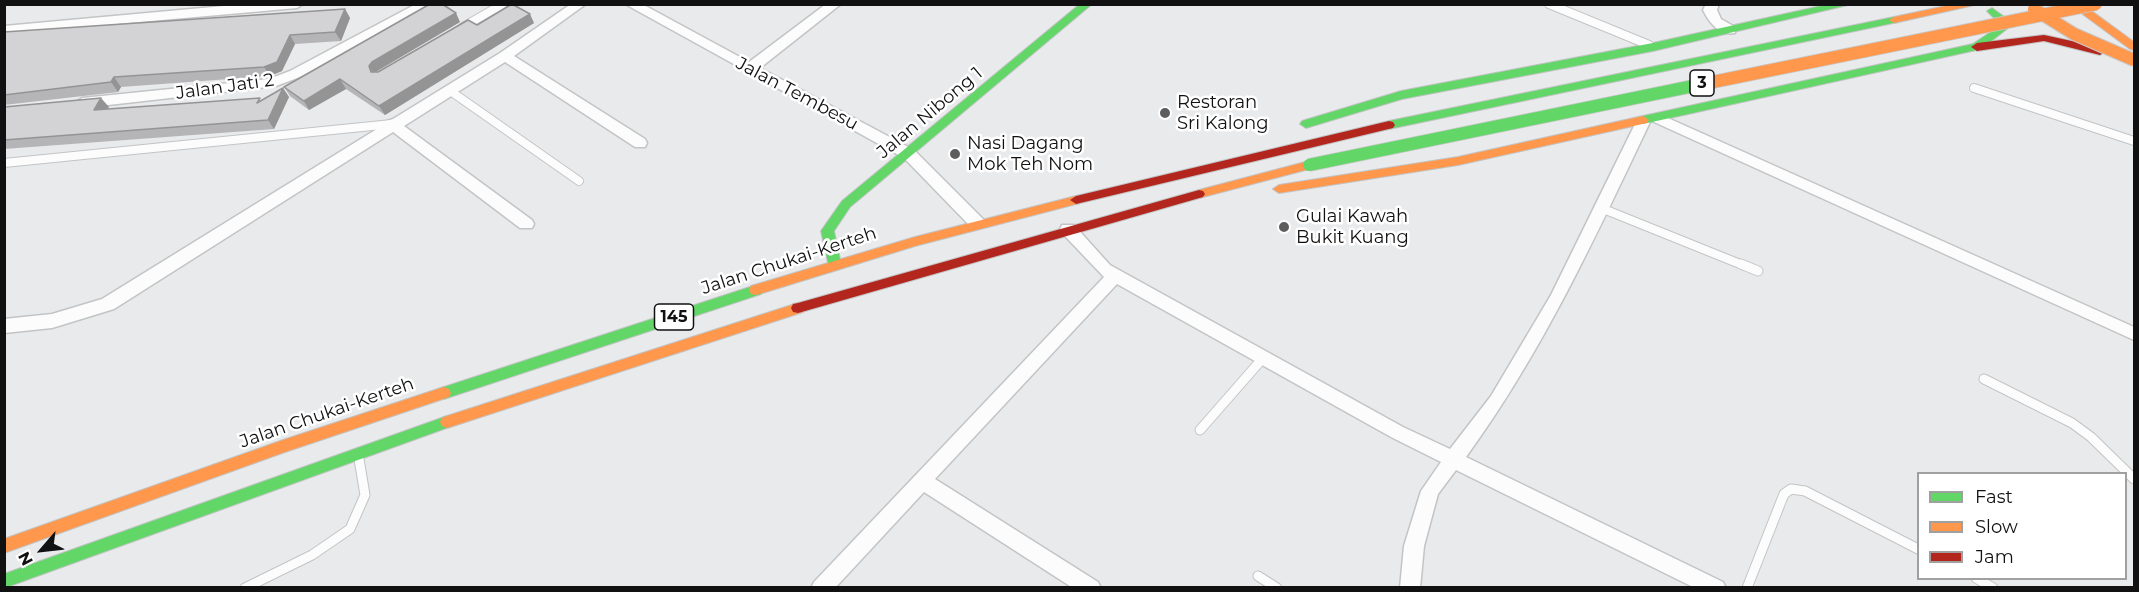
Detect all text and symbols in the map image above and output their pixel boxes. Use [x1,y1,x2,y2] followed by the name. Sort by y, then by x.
[732,53,862,135] street label: Jalan Tembesu
[873,63,987,163] street label: Jalan Nibong 1
[175,69,275,105] street label: Jalan Jati 2
[1690,70,1714,96] road number: 3
[1177,92,1269,134] place label: Restoran Sri Kalong
[1158,106,1172,120] marker: Restoran Sri Kalong
[967,133,1093,176] place label: Nasi Dagang Mok Teh Nom
[948,147,962,161] marker: Nasi Dagang Mok Teh Nom
[1296,206,1409,248] place label: Gulai Kawah Bukit Kuang
[1277,220,1291,234] marker: Gulai Kawah Bukit Kuang
[699,223,879,299] street label: Jalan Chukai-Kerteh
[654,304,694,330] road number: 145
[237,373,417,453] street label: Jalan Chukai-Kerteh
[1917,472,2127,580] legend
[1975,486,2013,508] text: Fast
[1975,516,2018,538] text: Slow
[12,520,72,580] north arrow
[1975,546,2014,568] text: Jam
[14,549,37,569] text: N

